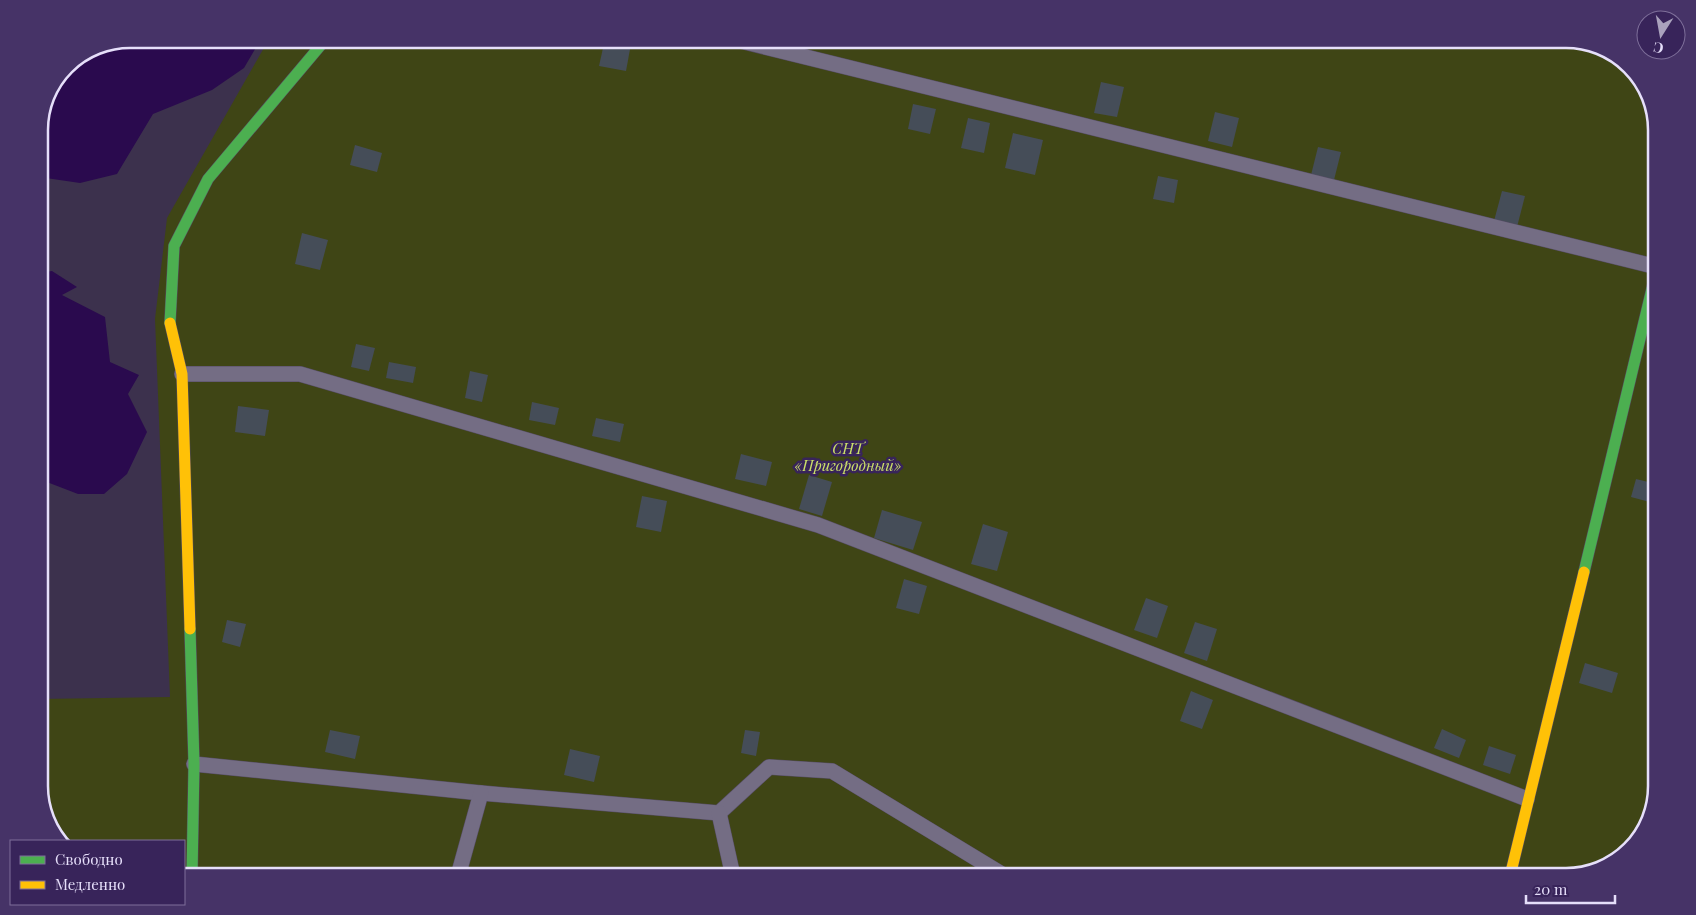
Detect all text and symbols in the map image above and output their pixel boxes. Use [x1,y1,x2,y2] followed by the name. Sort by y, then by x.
[1636,10,1686,60] north arrow
[1652,38,1665,59] text: С
[795,438,902,475] park label: СНТ «Пригородный»
[10,840,185,905] legend
[55,849,123,869] text: Свободно
[1526,872,1615,904] scale bar
[55,874,125,894] text: Медленно
[1534,879,1568,899] text: 20 m

